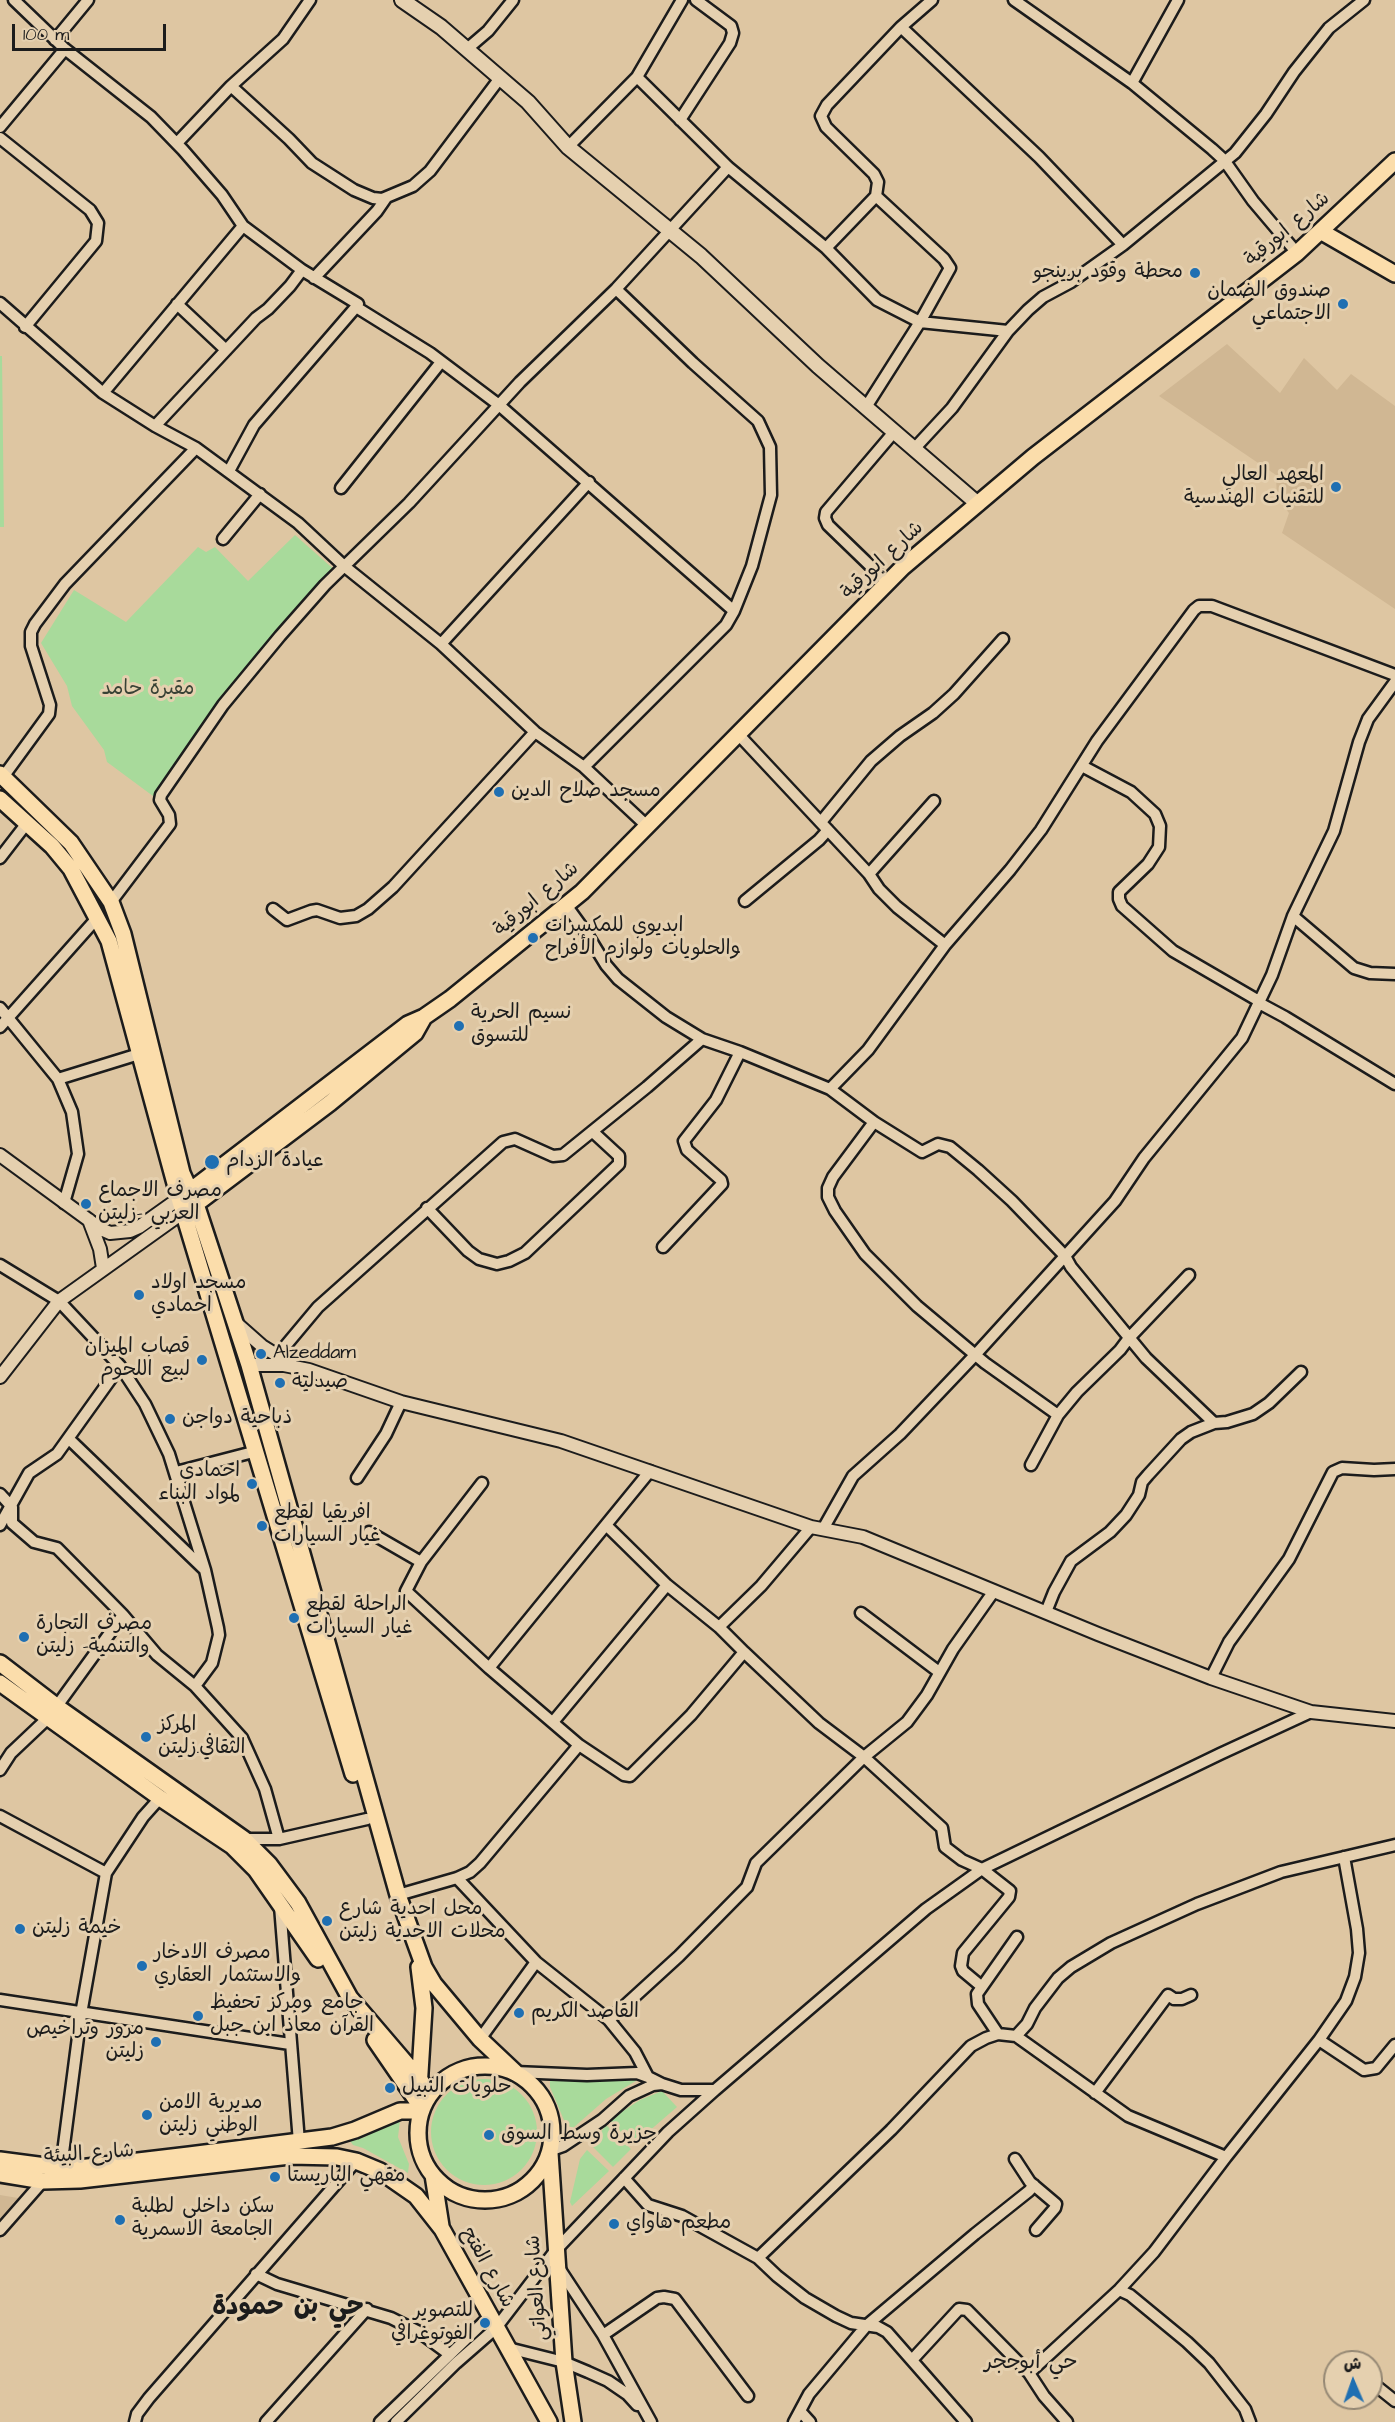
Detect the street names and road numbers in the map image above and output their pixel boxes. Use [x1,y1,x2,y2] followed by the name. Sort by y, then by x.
[1241,187,1335,273] street label: شارع ابورقية
[837,517,929,605] street label: شارع ابورقية
[490,857,584,943] street label: شارع ابورقية
[43,2140,135,2170] street label: شارع البيئة
[455,2223,519,2313] street label: شارع الفتح
[522,2234,554,2342] street label: شارع العواتي

